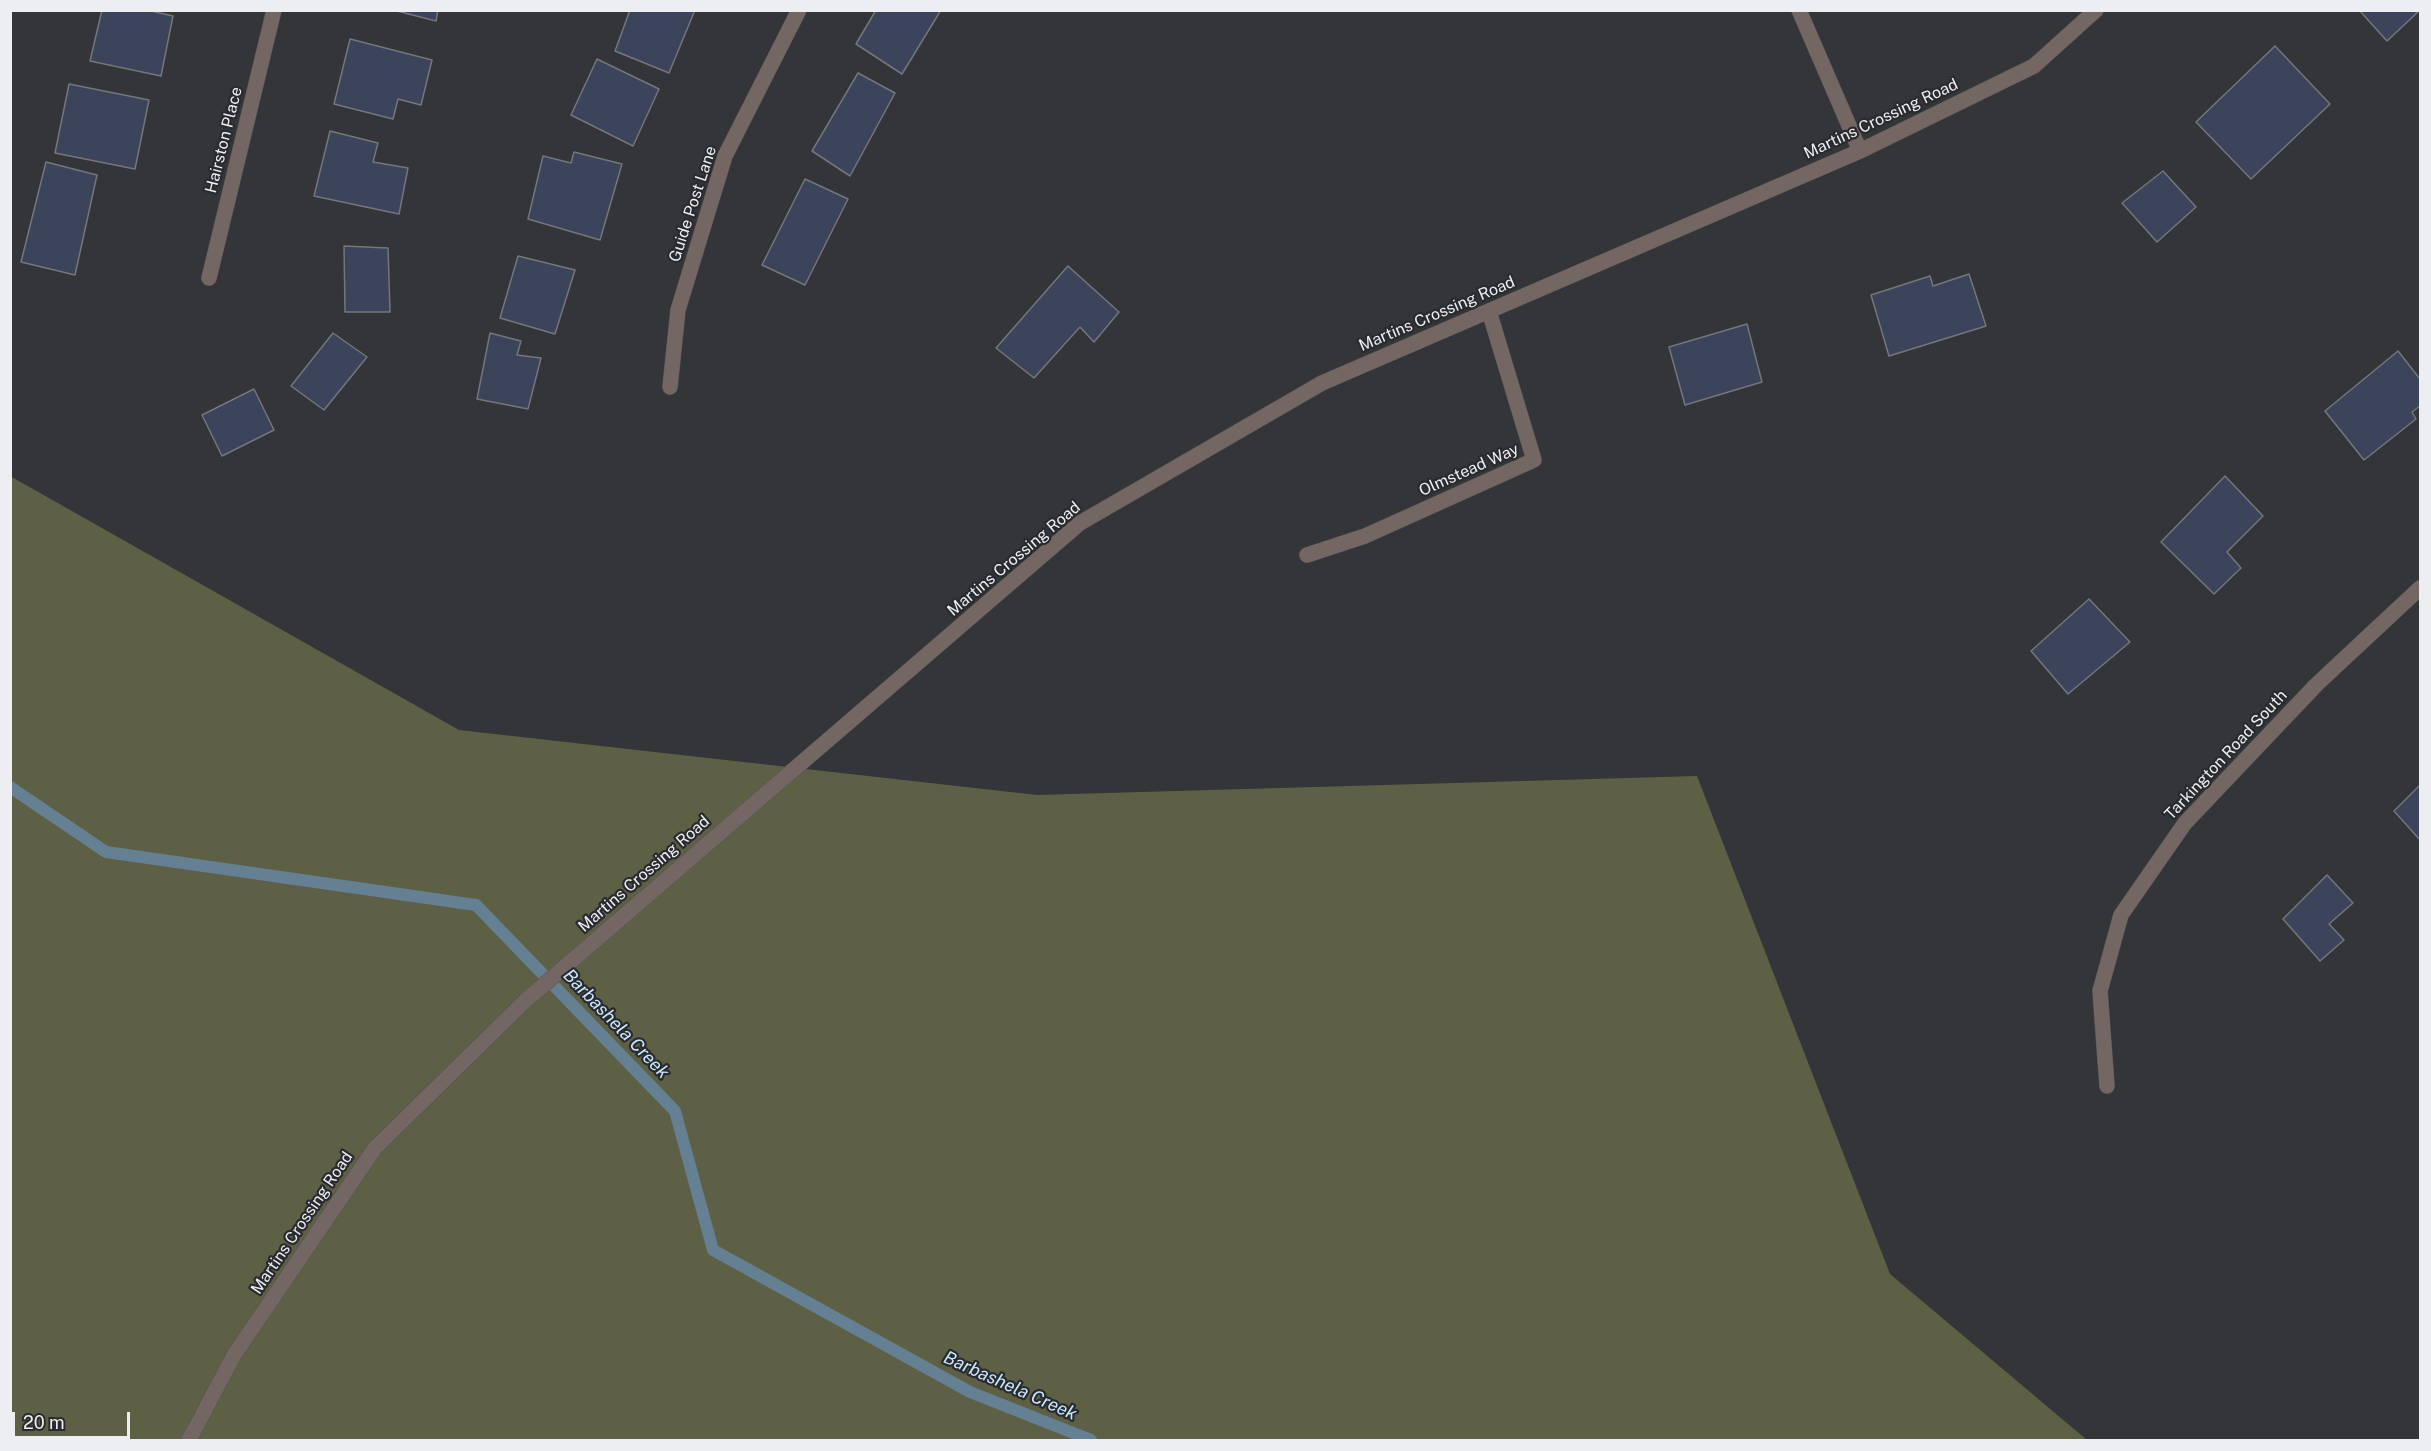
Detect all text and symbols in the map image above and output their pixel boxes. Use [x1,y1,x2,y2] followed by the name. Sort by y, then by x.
[1801,75,1961,163] street label: Martins Crossing Road
[202,85,246,195] street label: Hairston Place
[665,144,721,264] street label: Guide Post Lane
[1356,272,1518,356] street label: Martins Crossing Road
[1416,439,1522,501] street label: Olmstead Way
[944,498,1084,620] street label: Martins Crossing Road
[2161,686,2291,824] street label: Tarkington Road South
[574,812,714,936] street label: Martins Crossing Road
[558,965,674,1083] water label: Barbashela Creek
[247,1148,357,1298] street label: Martins Crossing Road
[940,1347,1080,1425] water label: Barbashela Creek
[15,1400,134,1438] scale bar
[23,1412,65,1433] text: 20 m

